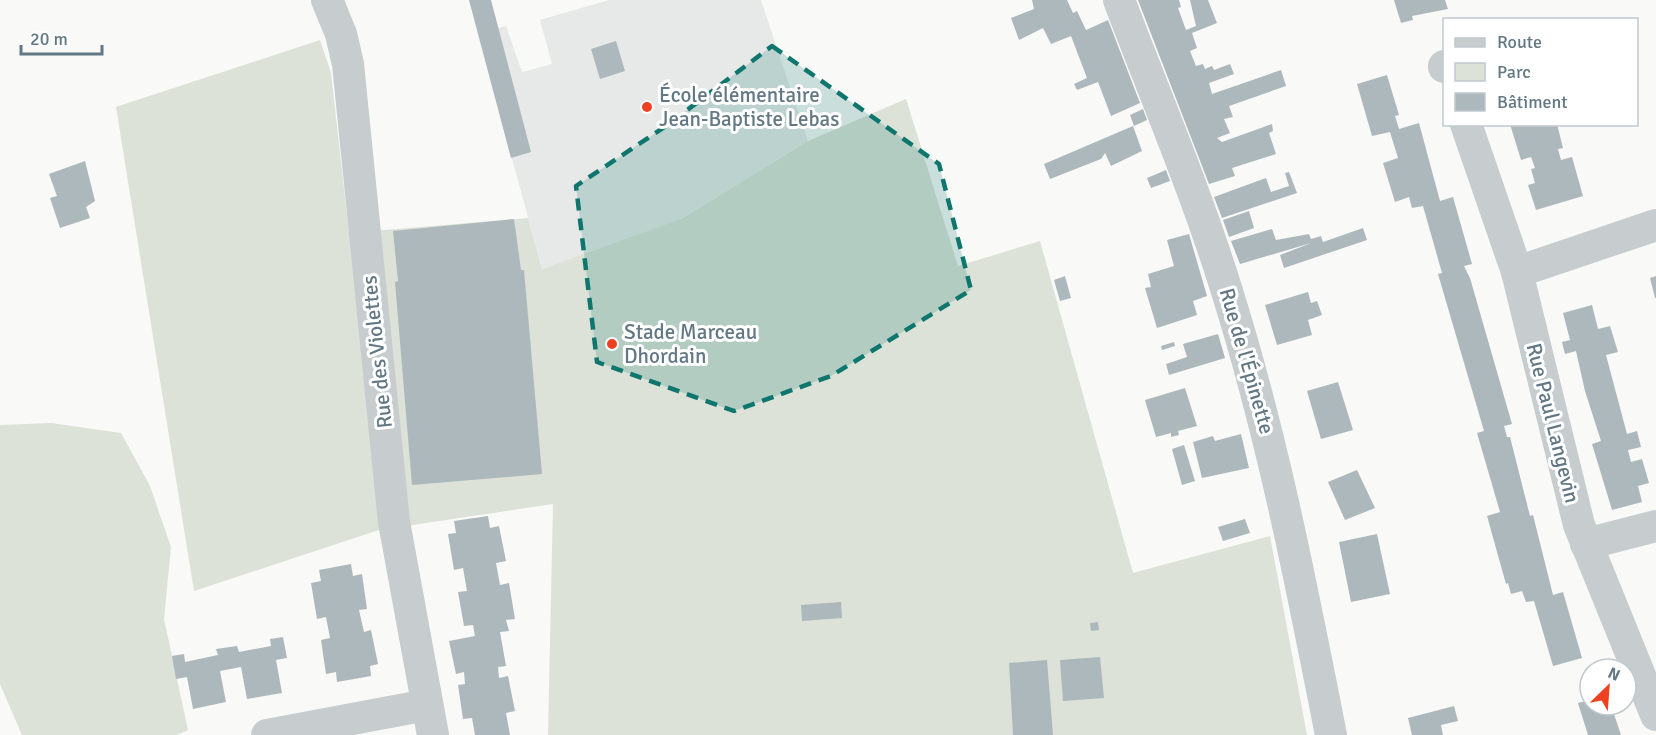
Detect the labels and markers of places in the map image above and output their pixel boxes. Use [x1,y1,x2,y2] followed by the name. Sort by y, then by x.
[659,82,839,132] place label: École élémentaire Jean-Baptiste Lebas
[640,100,654,114] marker: École élémentaire Jean-Baptiste Lebas
[624,319,757,369] place label: Stade Marceau Dhordain
[605,337,619,351] marker: Stade Marceau Dhordain

